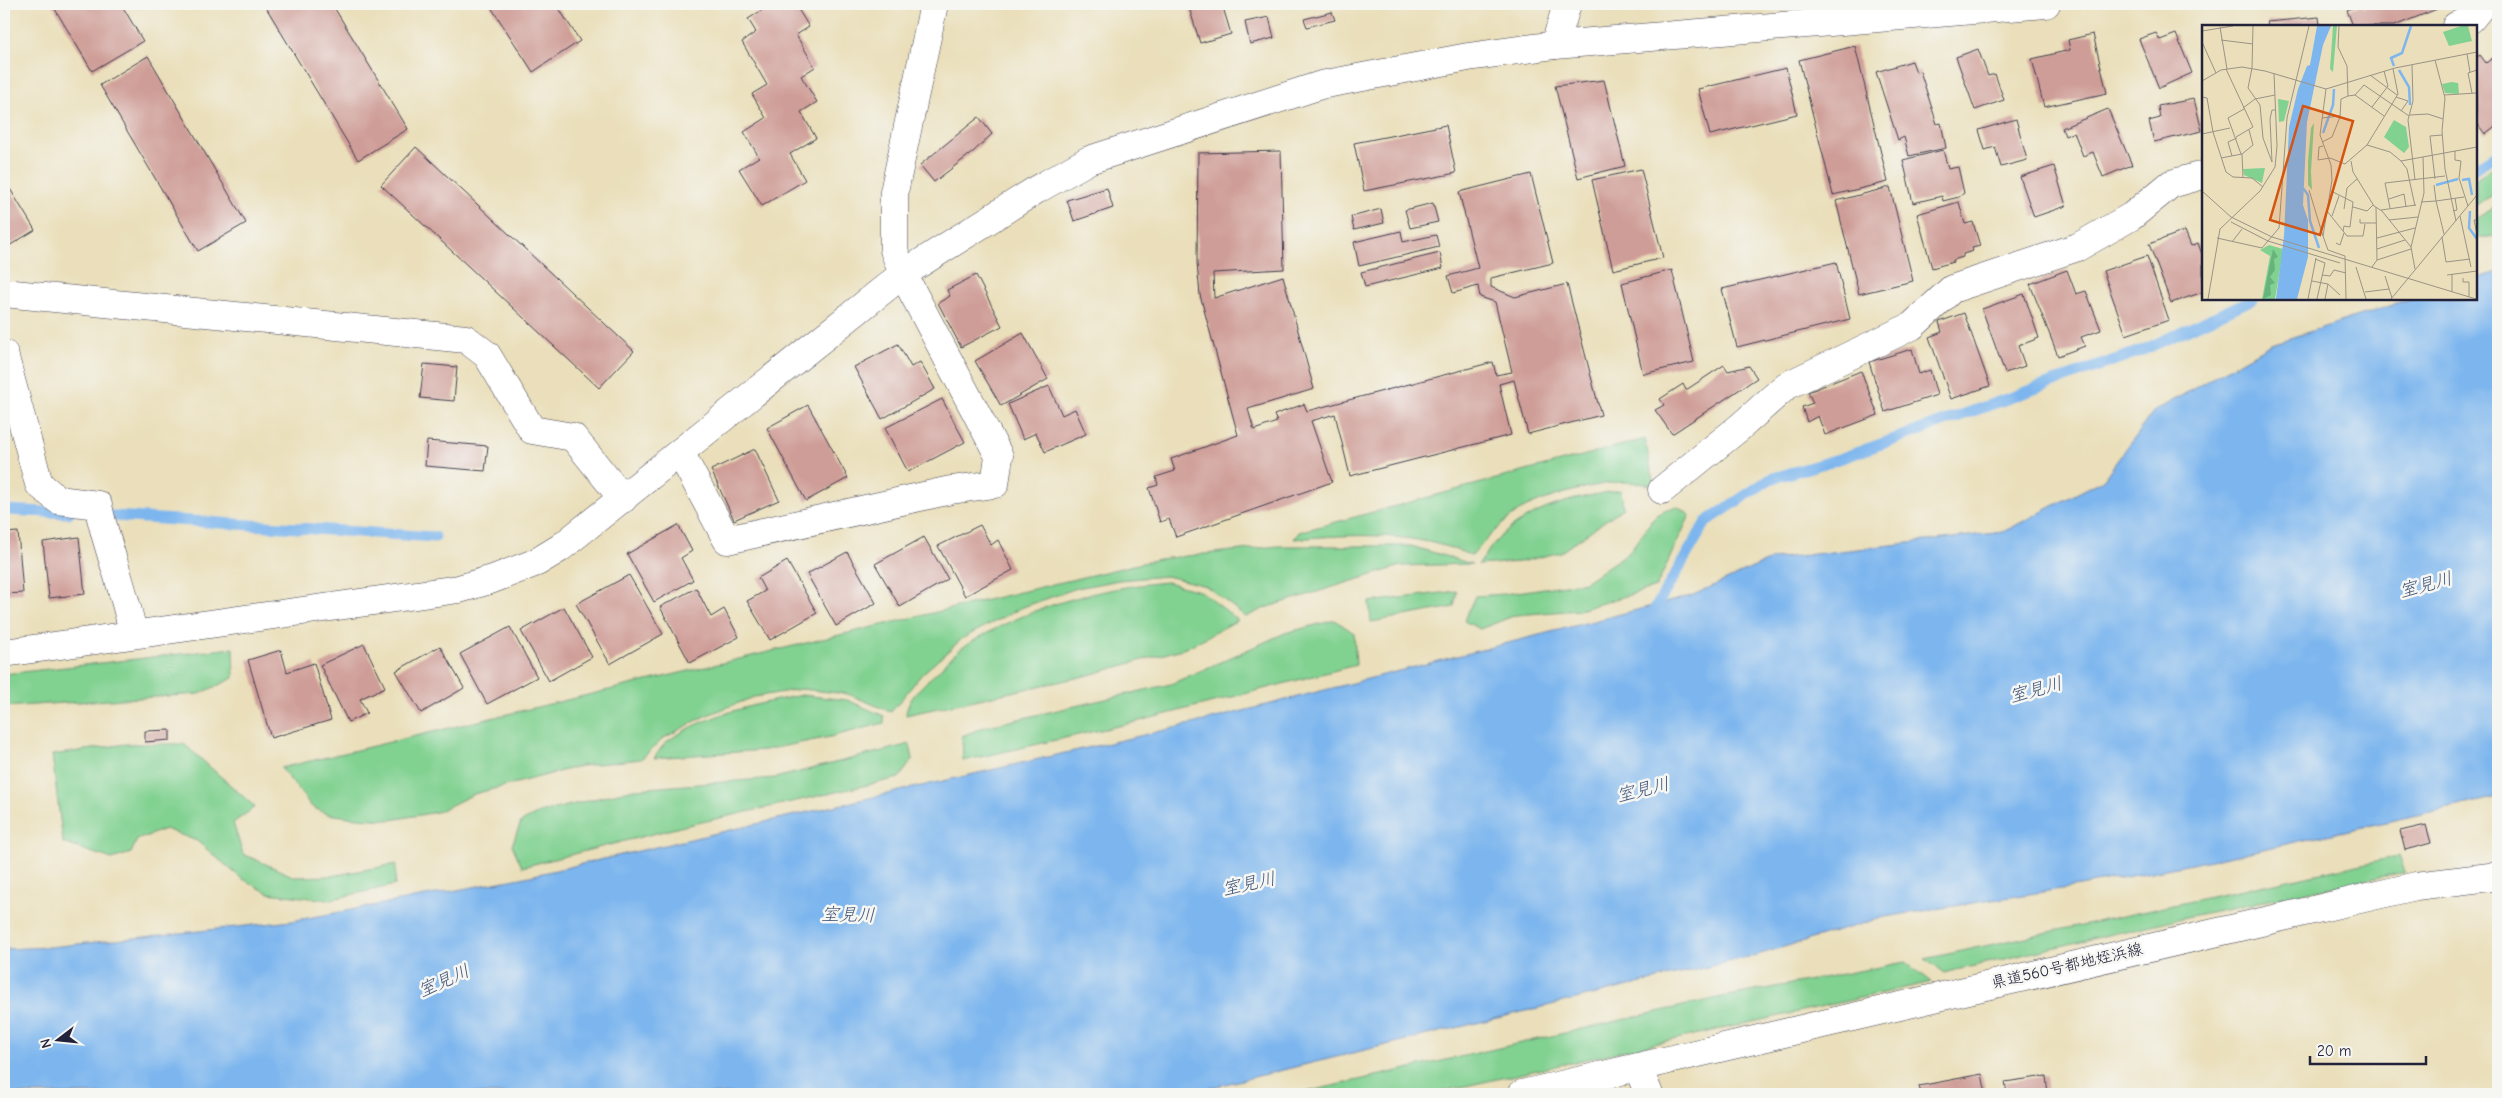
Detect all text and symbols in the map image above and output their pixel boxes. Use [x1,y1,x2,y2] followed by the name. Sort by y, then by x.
[2202,25,2477,300] inset map
[2397,568,2455,602] water label: 室見川
[2007,673,2065,707] water label: 室見川
[1614,773,1672,807] water label: 室見川
[1220,868,1278,900] water label: 室見川
[821,904,875,926] water label: 室見川
[1989,940,2145,992] street label: 県道560号都地姪浜線
[415,960,473,1002] water label: 室見川
[32,1016,82,1066] north arrow
[2310,1033,2426,1065] scale bar
[37,1037,55,1050] text: N
[2317,1042,2351,1060] text: 20 m

